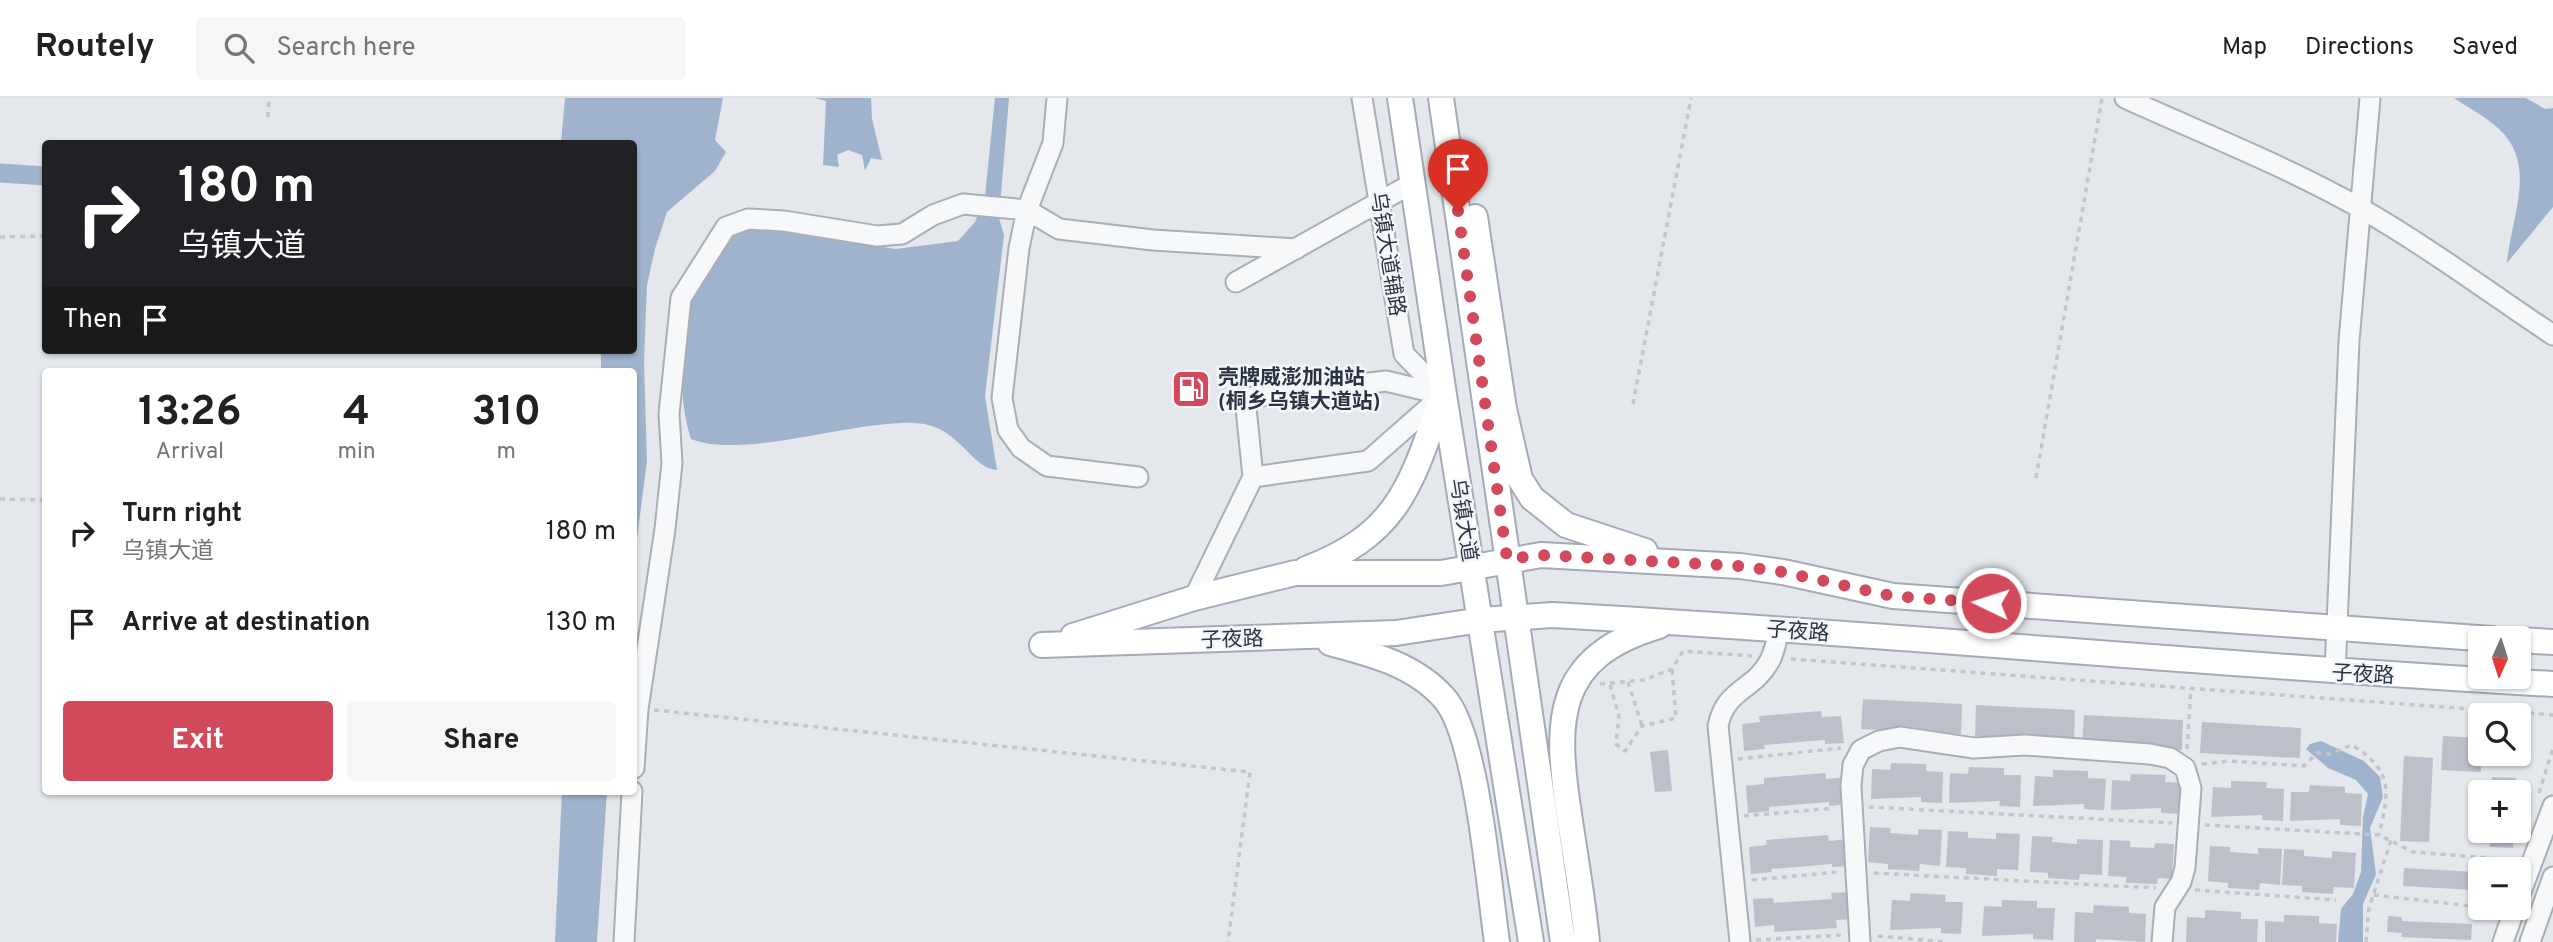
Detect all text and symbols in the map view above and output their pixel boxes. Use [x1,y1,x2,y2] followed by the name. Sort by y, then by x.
[196,17,686,80] search box
[35,27,154,69] text: Routely
[220,29,258,67] icon: search
[276,32,415,65] text: Search here
[2222,33,2267,63] text: Map
[2305,33,2414,63] text: Directions
[2452,33,2518,63] text: Saved
[1428,139,1488,211] pin
[1439,150,1477,188] icon: arrive
[178,158,315,220] text: 180 m
[63,168,154,259] icon: right
[1363,190,1410,319] street label: 乌镇大道辅路
[178,228,306,268] text: 乌镇大道
[136,301,174,339] icon: arrive
[63,304,122,337] text: Then
[1218,365,1381,416] place label: 壳牌威澎加油站 (桐乡乌镇大道站)
[1170,368,1212,410] fuel station icon: 壳牌威澎加油站 (桐乡乌镇大道站)
[138,387,242,440] text: 13:26
[343,387,370,440] text: 4
[472,387,541,440] text: 310
[155,438,224,467] text: Arrival
[337,438,376,467] text: min
[497,438,516,467] text: m
[1443,477,1482,564] street label: 乌镇大道
[122,498,242,531] text: Turn right
[63,514,101,552] icon: right
[546,516,616,549] text: 180 m
[122,538,214,567] text: 乌镇大道
[1954,566,2028,640] position arrow
[63,605,101,643] icon: arrive
[122,607,370,640] text: Arrive at destination
[546,607,616,640] text: 130 m
[1766,617,1830,648] street label: 子夜路
[1200,626,1264,655] street label: 子夜路
[2468,626,2530,690] north arrow
[2468,626,2531,920] map controls
[2331,660,2395,691] street label: 子夜路
[63,701,333,781] button: Exit
[347,701,616,781] button: Share
[2468,703,2531,766] button: search
[2468,780,2531,843] button: +
[2468,857,2531,920] button: −

